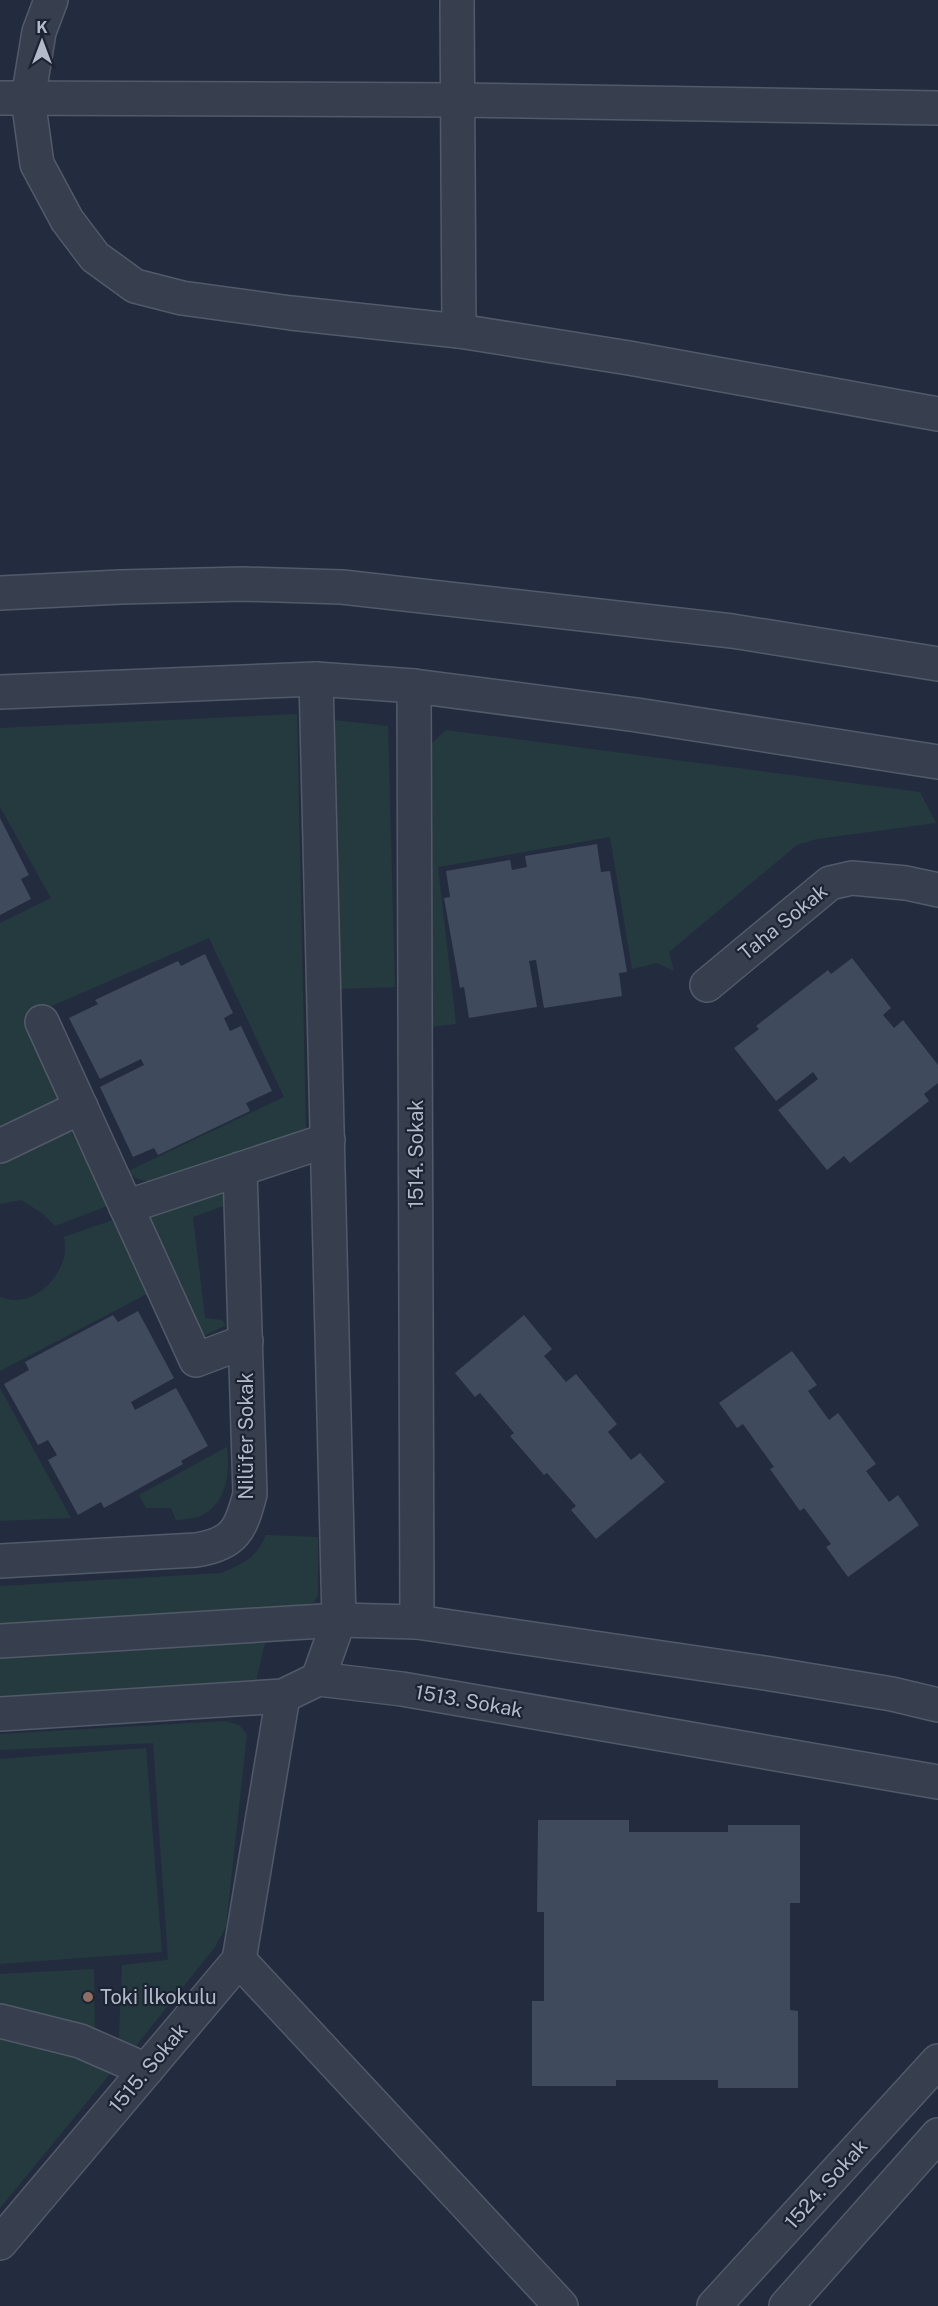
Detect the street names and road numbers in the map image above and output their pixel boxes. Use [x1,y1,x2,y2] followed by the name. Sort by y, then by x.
[734,879,832,965] street label: Taha Sokak
[404,1100,428,1208] street label: 1514. Sokak
[234,1372,258,1500] street label: Nilüfer Sokak
[413,1680,525,1722] street label: 1513. Sokak
[104,2019,192,2117] street label: 1515. Sokak
[779,2134,873,2234] street label: 1524. Sokak

